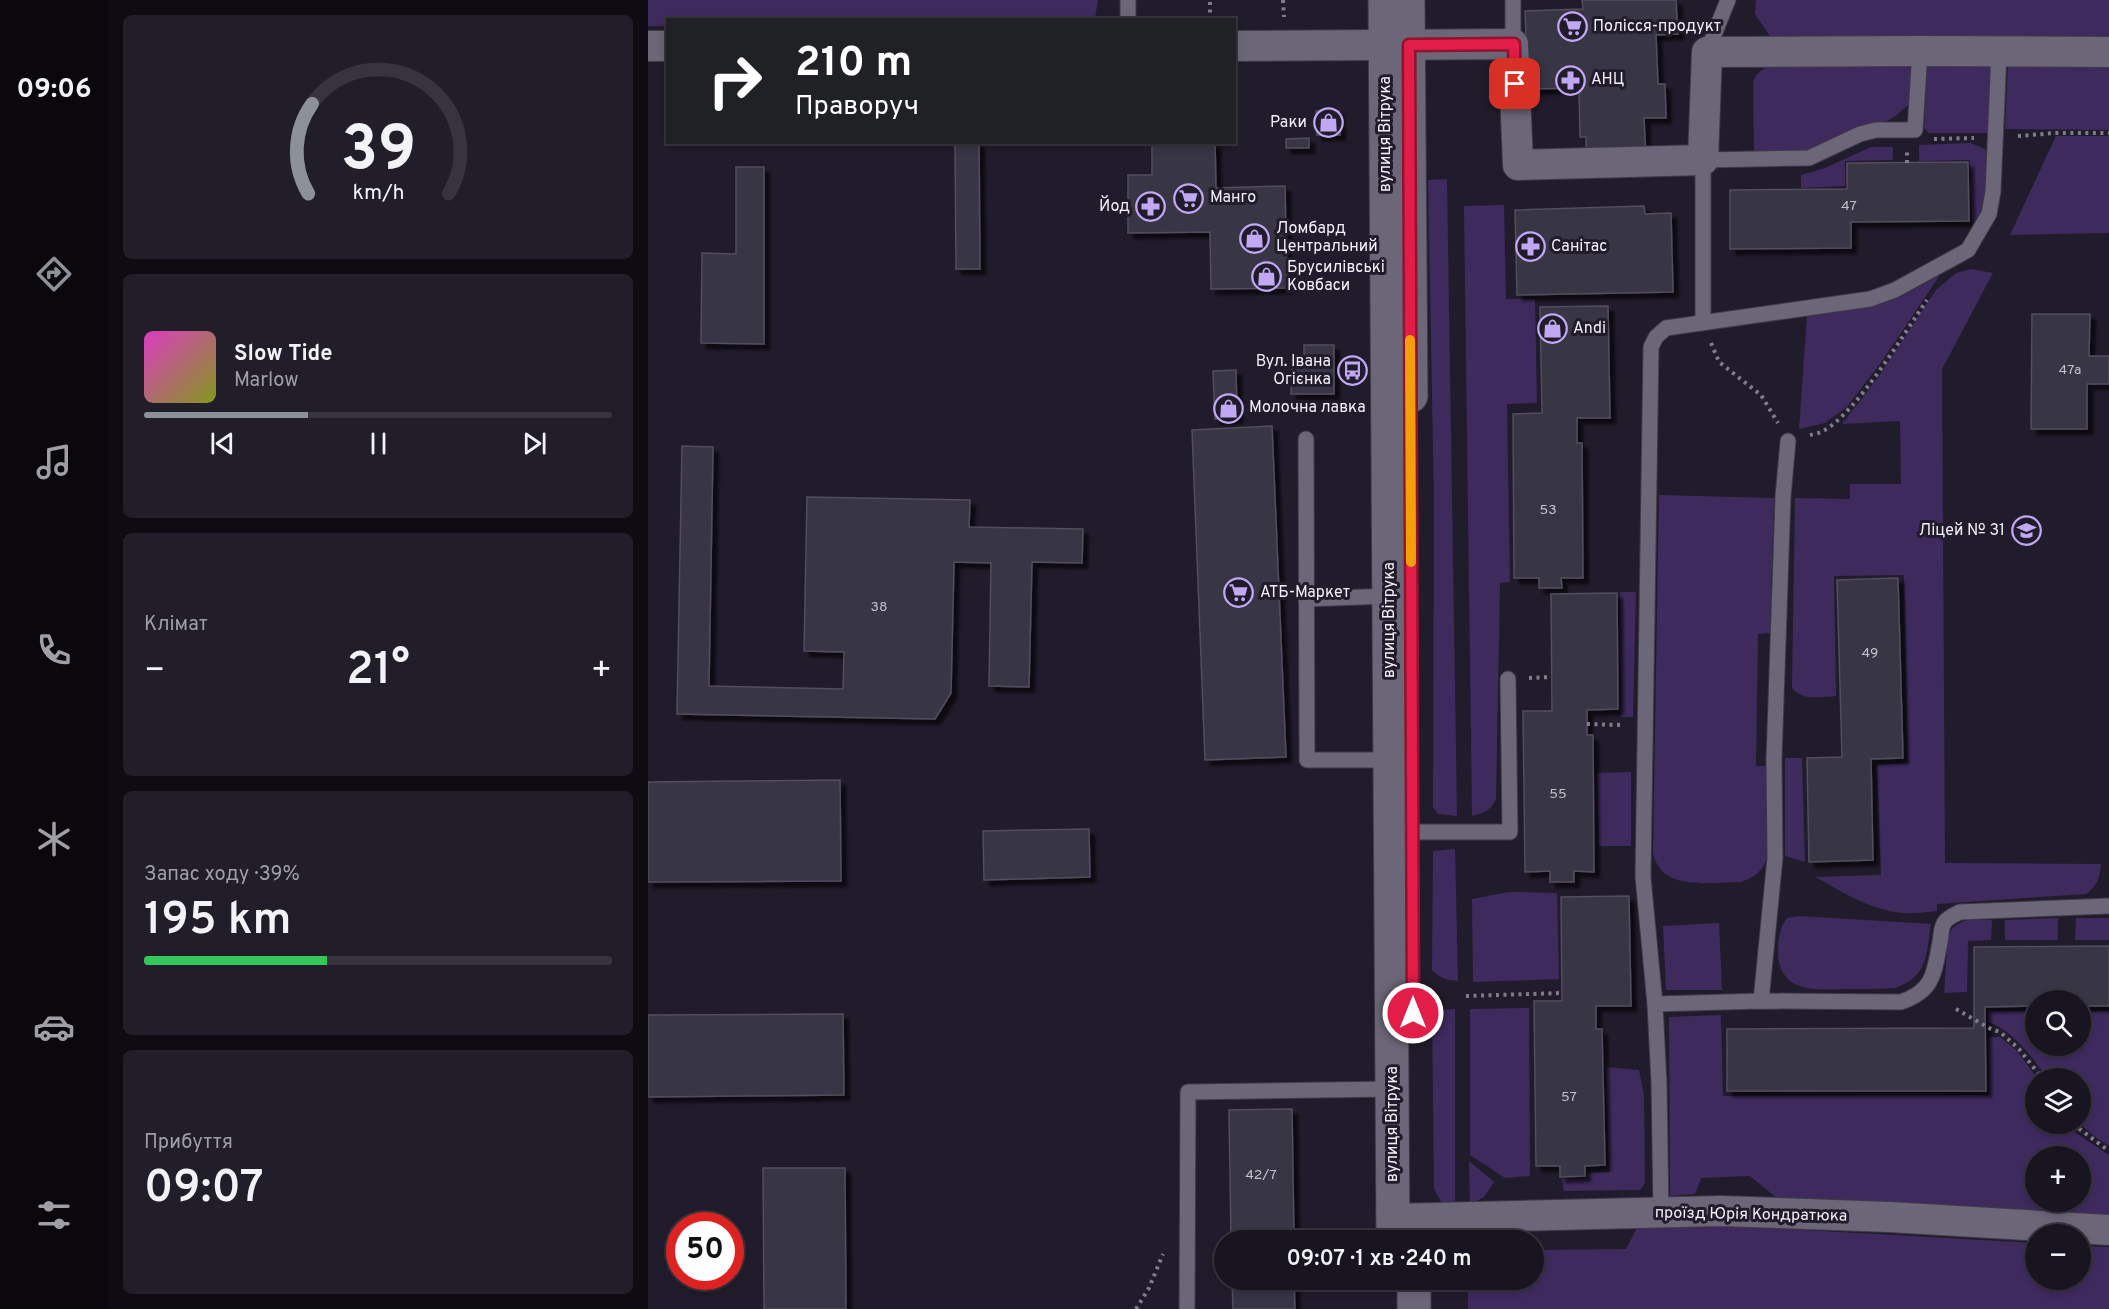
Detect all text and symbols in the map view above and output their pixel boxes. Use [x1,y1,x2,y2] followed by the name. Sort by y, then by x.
[1556,11,1588,43] supermarket icon: Полісся-продукт
[1593,17,1721,37] place label: Полісся-продукт
[795,38,912,91] text: 210 m
[696,42,774,120] icon: right
[1489,58,1540,109] pin
[1554,64,1586,96] pharmacy icon: АНЦ
[1498,67,1531,100] icon: arrive
[1591,70,1624,90] place label: АНЦ
[16,73,92,107] text: 09:06
[1376,76,1396,192] street label: вулиця Вітрука
[795,90,919,124] text: Праворуч
[1312,107,1344,139] shop icon: Раки
[340,113,416,192] text: 39
[1270,113,1307,133] place label: Раки
[352,180,404,207] text: km/h
[1173,182,1205,214] supermarket icon: Манго
[1210,188,1256,208] place label: Манго
[1135,191,1167,223] pharmacy icon: Йод
[1099,195,1130,217] place label: Йод
[1841,198,1857,215] house number: 47
[1276,219,1378,257] place label: Ломбард Центральний
[1239,222,1271,254] shop icon: Ломбард Центральний
[1514,231,1546,263] pharmacy icon: Санітас
[1551,237,1607,257] place label: Санітас
[33,253,75,295] icon: directions
[1287,258,1385,296] place label: Брусилівські Ковбаси
[1250,261,1282,293] shop icon: Брусилівські Ковбаси
[1536,313,1568,345] shop icon: Andi
[1573,319,1606,339] place label: Andi
[234,341,333,368] text: Slow Tide
[1256,352,1331,390] place label: Вул. Івана Огієнка
[1336,355,1368,387] bus stop icon: Вул. Івана Огієнка
[2059,362,2081,379] house number: 47а
[234,368,298,394] text: Marlow
[1212,392,1244,424] shop icon: Молочна лавка
[1249,398,1366,418] place label: Молочна лавка
[206,427,239,460] icon: previous
[362,427,395,460] icon: pause
[518,427,551,460] icon: next
[33,441,75,483] icon: music
[1539,502,1557,519] house number: 53
[2010,515,2042,547] school or university icon: Ліцей № 31
[1919,521,2005,541] place label: Ліцей № 31
[1380,562,1400,678] street label: вулиця Вітрука
[1223,577,1255,609] supermarket icon: АТБ-Маркет
[1260,583,1350,603] place label: АТБ-Маркет
[871,599,887,616] house number: 38
[144,612,208,638] text: Клімат
[33,629,75,671] icon: phone
[346,643,410,700] text: 21°
[1862,645,1878,662] house number: 49
[144,651,165,693] text: −
[591,651,612,693] text: +
[1549,786,1567,803] house number: 55
[33,818,75,860] icon: climate
[144,862,300,888] text: Запас ходу · 39%
[144,893,292,950] text: 195 km
[1381,981,1445,1045] position arrow
[2025,990,2091,1290] map controls
[2025,990,2091,1056] button: search
[33,1006,75,1048] icon: car
[1383,1066,1403,1182] street label: вулиця Вітрука
[2025,1068,2091,1134] button: layers
[1561,1089,1577,1106] house number: 57
[144,1130,233,1156] text: Прибуття
[2025,1146,2091,1212] button: +
[144,1161,264,1218] text: 09:07
[1245,1167,1277,1184] house number: 42/7
[33,1194,75,1236] icon: filters
[1655,1203,1847,1227] street label: проїзд Юрія Кондратюка
[666,1212,744,1290] speed limit sign: 50
[2025,1224,2091,1290] button: −
[1286,1246,1472,1273] text: 09:07 · 1 хв · 240 m

